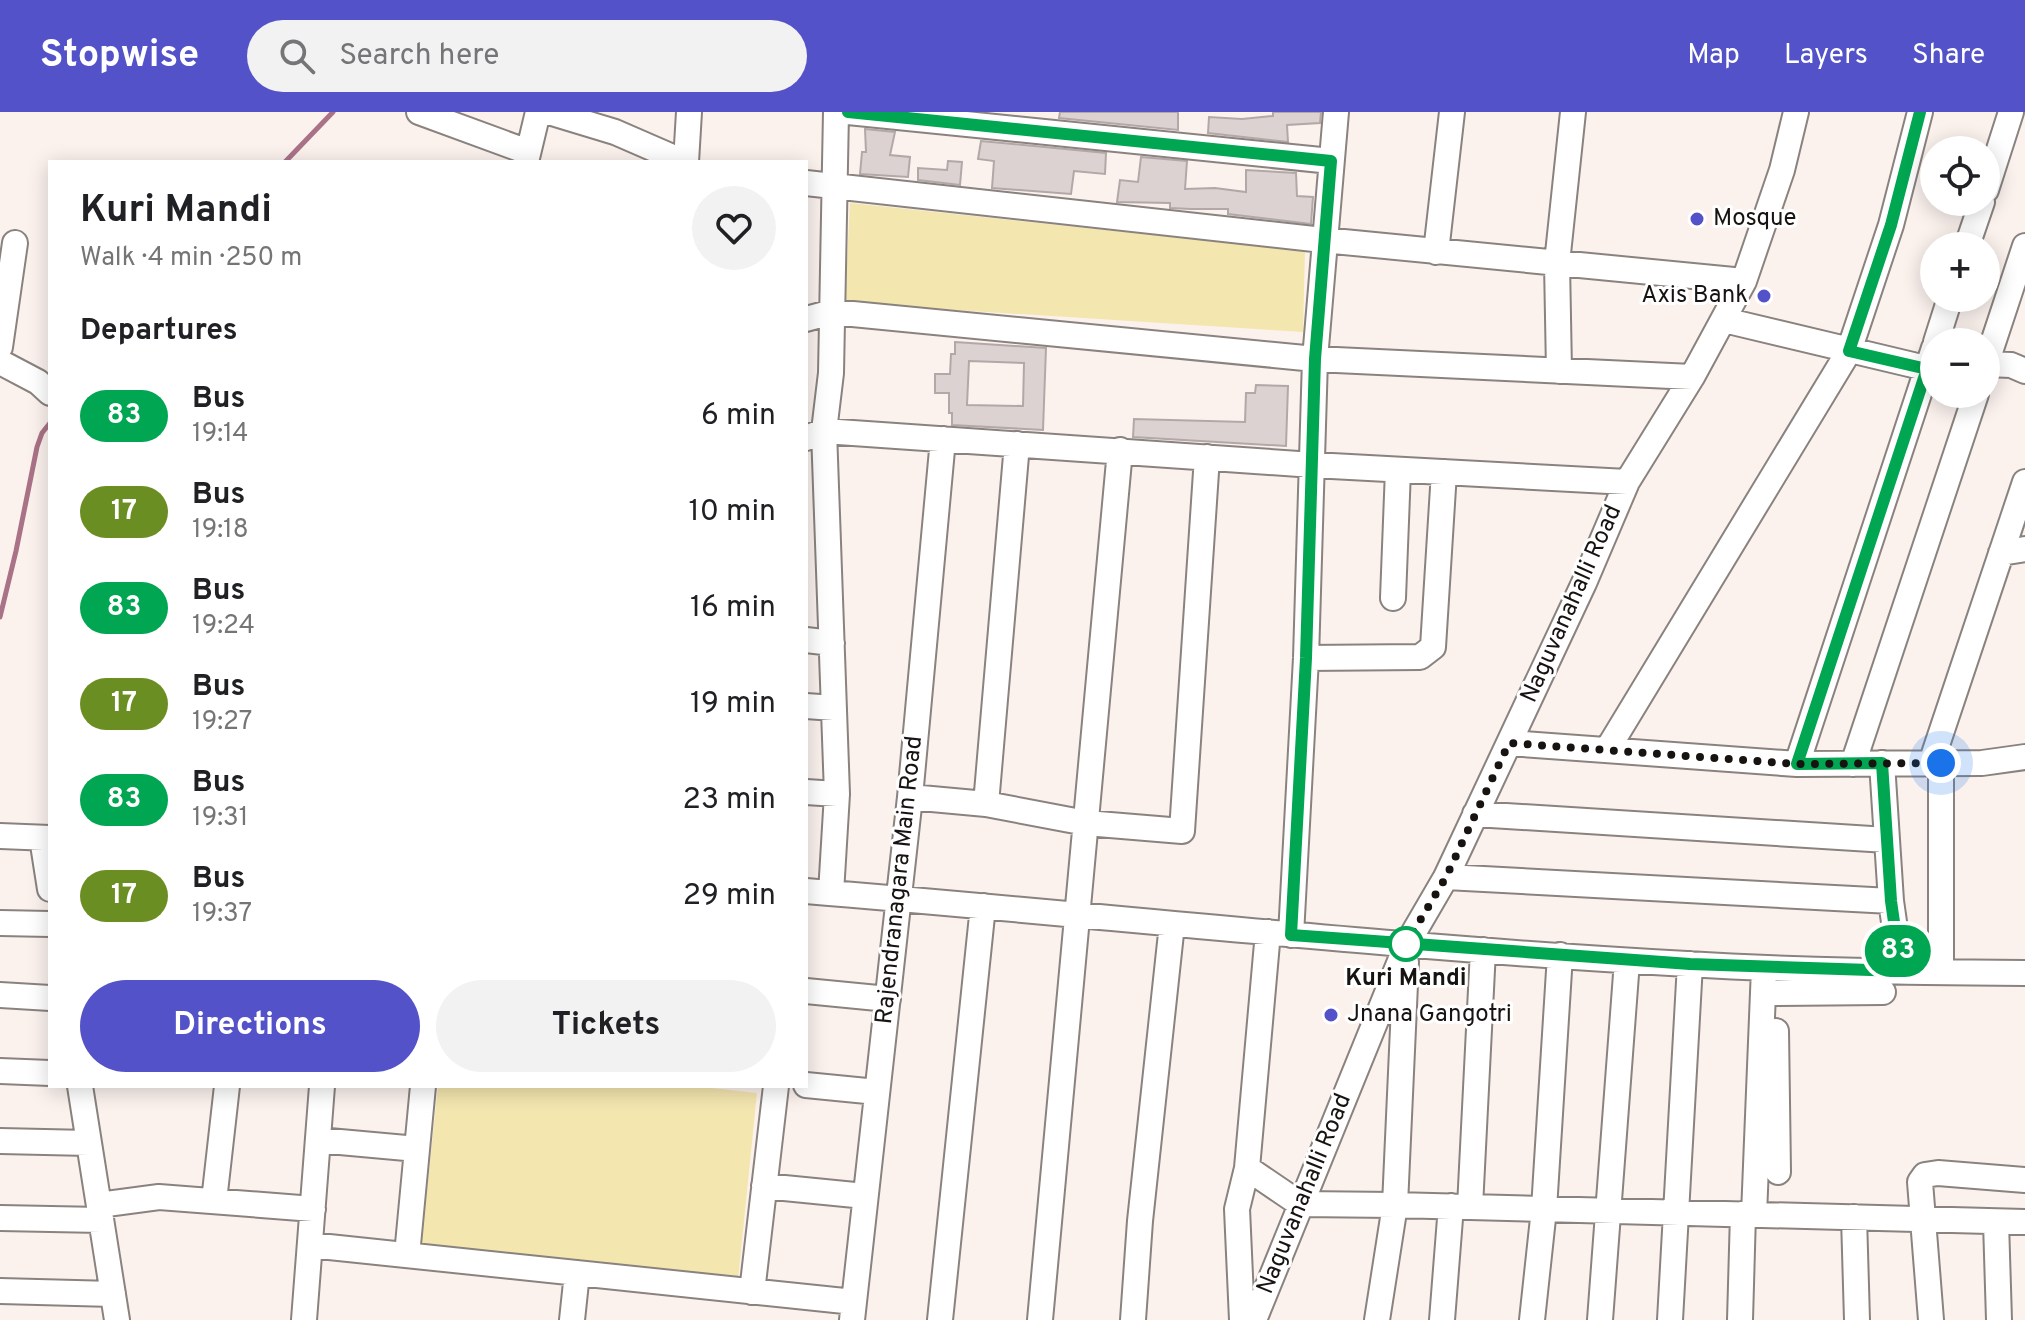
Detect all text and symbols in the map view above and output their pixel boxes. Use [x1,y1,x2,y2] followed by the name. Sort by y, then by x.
[247,20,807,92] search box
[40,32,199,81] text: Stopwise
[275,34,319,78] icon: search
[339,38,499,75] text: Search here
[1687,38,1740,74] text: Map
[1784,38,1868,74] text: Layers
[1912,38,1985,74] text: Share
[1920,136,2000,408] map controls
[1920,136,2000,216] button: locate
[692,186,776,270] button: heart
[80,187,272,236] text: Kuri Mandi
[1713,204,1796,234] place label: Mosque
[1688,210,1706,228] marker: Mosque
[1920,232,2000,312] button: +
[80,242,302,275] text: Walk · 4 min · 250 m
[1641,281,1748,311] place label: Axis Bank
[1755,287,1773,305] marker: Axis Bank
[80,313,238,350] text: Departures
[1920,328,2000,408] button: −
[192,381,245,418] text: Bus
[107,398,141,434] text: 83
[701,398,776,435] text: 6 min
[192,418,248,451] text: 19:14
[192,477,245,514] text: Bus
[111,494,137,530] text: 17
[689,494,776,531] text: 10 min
[1515,500,1629,708] street label: Naguvanahalli Road
[192,514,249,547] text: 19:18
[192,573,245,610] text: Bus
[107,590,141,626] text: 83
[690,590,776,627] text: 16 min
[192,610,255,643] text: 19:24
[192,669,245,706] text: Bus
[111,686,137,722] text: 17
[690,686,776,723] text: 19 min
[192,706,252,739] text: 19:27
[870,734,930,1026] street label: Rajendranagara Main Road
[1921,743,1961,783] your location
[192,765,245,802] text: Bus
[107,782,141,818] text: 83
[683,782,776,819] text: 23 min
[192,802,248,835] text: 19:31
[192,861,245,898] text: Bus
[111,878,137,914] text: 17
[683,878,776,915] text: 29 min
[192,898,252,931] text: 19:37
[1862,925,1934,977] line badge: 83
[1389,927,1423,961] marker: Kuri Mandi
[1881,933,1915,969] text: 83
[1345,964,1467,994] place label: Kuri Mandi
[80,980,420,1072] button: Directions
[436,980,776,1072] button: Tickets
[1347,1000,1512,1030] place label: Jnana Gangotri
[1322,1006,1340,1024] marker: Jnana Gangotri
[1251,1089,1359,1299] street label: Naguvanahalli Road

